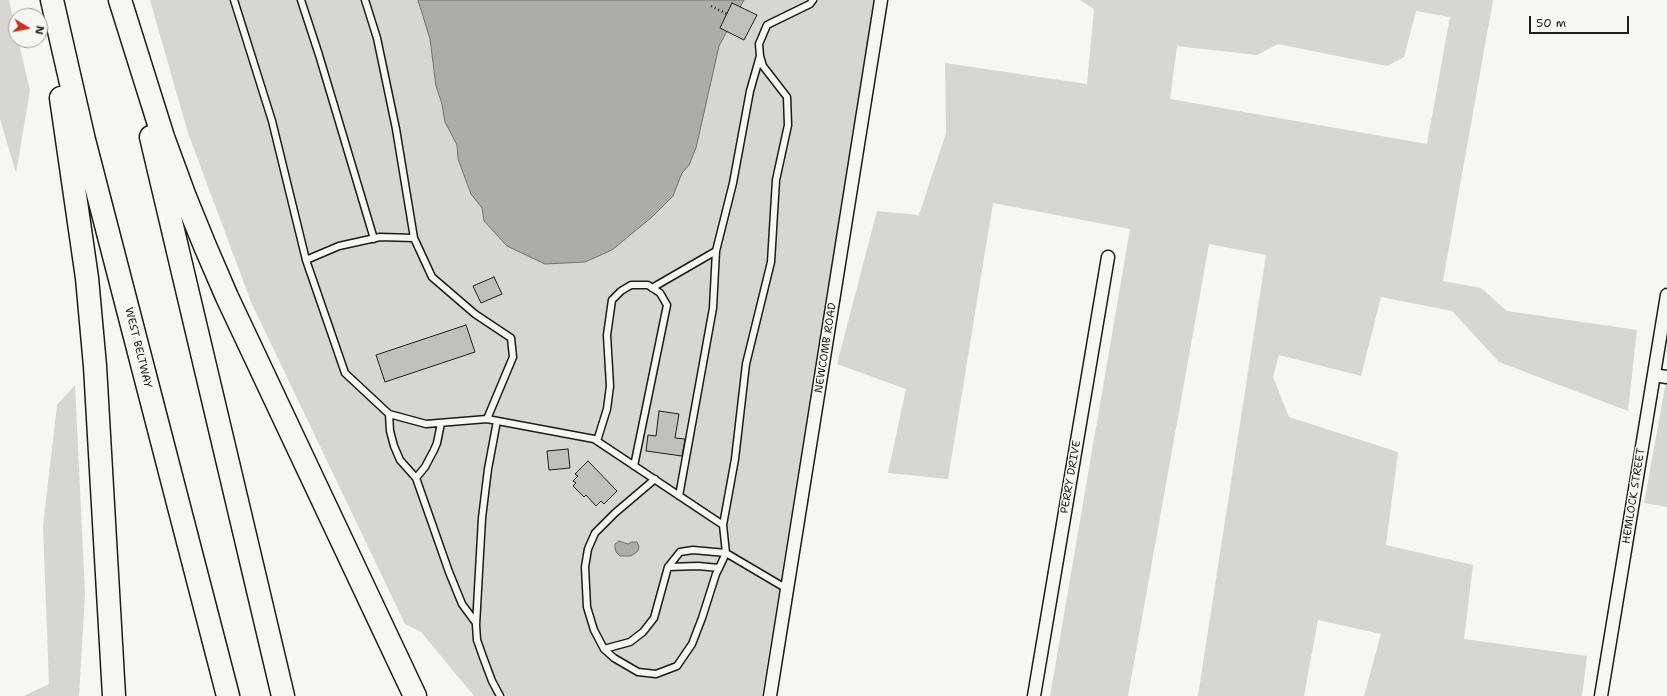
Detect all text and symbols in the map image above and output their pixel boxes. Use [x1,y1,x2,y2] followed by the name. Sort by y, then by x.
[8,8,48,48] north arrow
[1531,8,1631,34] scale bar
[1536,15,1566,31] text: 50 m
[31,24,47,36] text: N
[812,302,840,394] street label: NEWCOMB ROAD
[122,306,154,390] street label: WEST BELTWAY
[1058,439,1084,515] street label: PERRY DRIVE
[1620,447,1648,545] street label: HEMLOCK STREET

